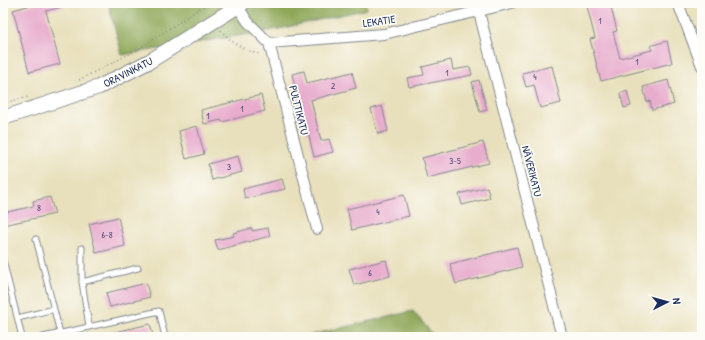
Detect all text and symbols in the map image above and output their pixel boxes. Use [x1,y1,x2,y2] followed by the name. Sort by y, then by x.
[362,12,396,30] street label: LEKATIE
[598,15,602,27] house number: 1
[101,54,155,90] street label: ORAVINKATU
[635,56,639,68] house number: 1
[445,67,449,79] house number: 1
[533,71,537,83] house number: 4
[331,80,336,92] house number: 2
[286,84,312,136] street label: PULTTIKATU
[240,103,244,115] house number: 1
[206,110,210,122] house number: 1
[519,144,545,198] street label: NÄVERIKATU
[449,155,461,167] house number: 3-5
[227,161,231,173] house number: 3
[37,202,41,214] house number: 8
[376,206,380,218] house number: 4
[101,229,113,241] house number: 6-8
[368,267,372,279] house number: 6
[647,282,687,322] north arrow
[670,297,684,305] text: N

